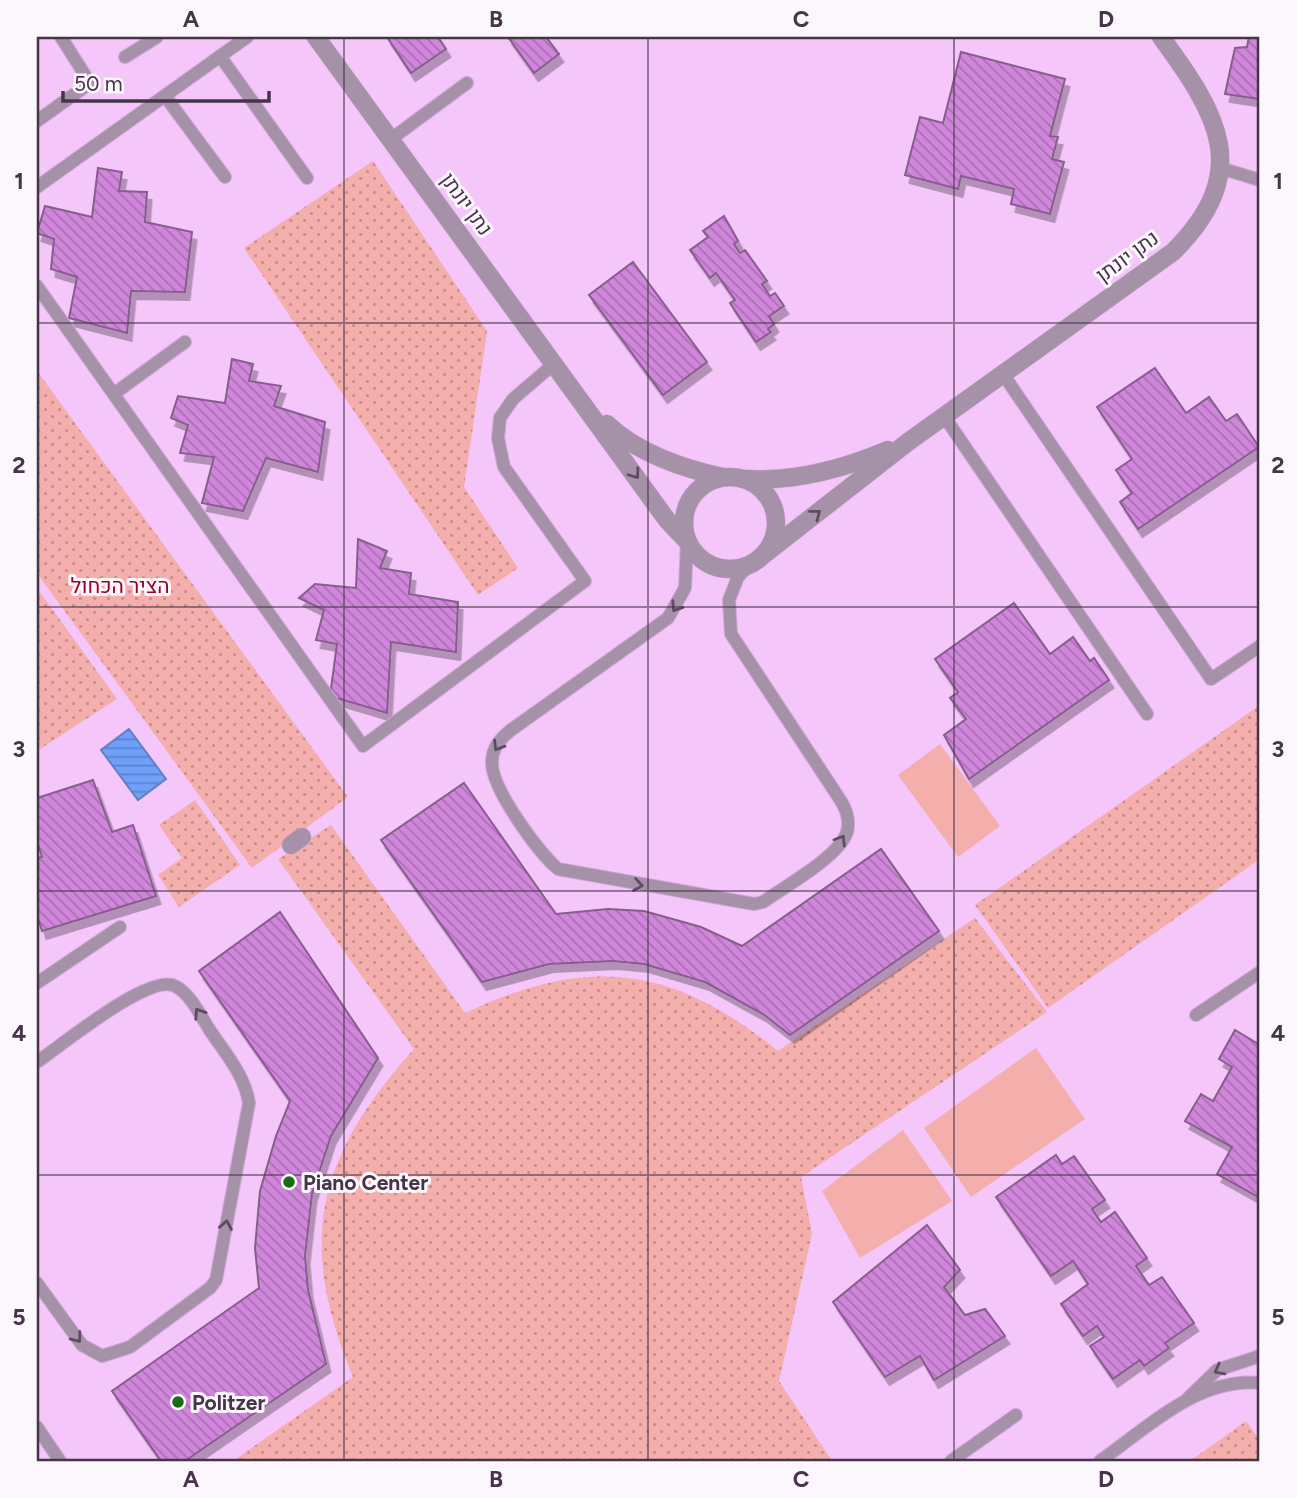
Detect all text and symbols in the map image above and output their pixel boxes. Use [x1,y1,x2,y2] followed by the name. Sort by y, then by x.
[183,5,200,33] text: A
[489,5,503,33] text: B
[793,5,810,33] text: C
[1098,5,1114,33] text: D
[63,60,270,104] scale bar
[74,71,123,96] text: 50 m
[14,167,24,195] text: 1
[1273,167,1283,195] text: 1
[436,168,498,240] street label: נתן יונתן
[1091,225,1163,287] street label: נתן יונתן
[12,451,26,479] text: 2
[1271,451,1285,479] text: 2
[627,466,639,479] one-way arrow
[808,509,821,522] one-way arrow
[70,573,170,598] park label: הציר הכחול
[671,599,684,612] one-way arrow
[13,735,25,763] text: 3
[1272,735,1284,763] text: 3
[493,738,506,751] one-way arrow
[833,835,846,848] one-way arrow
[632,877,643,892] one-way arrow
[194,1008,207,1021] one-way arrow
[12,1019,26,1047] text: 4
[1271,1019,1285,1047] text: 4
[303,1170,428,1195] place label: Piano Center
[281,1174,297,1190] marker: Piano Center
[218,1219,233,1231] one-way arrow
[12,1303,26,1331] text: 5
[1271,1303,1285,1331] text: 5
[68,1330,81,1343] one-way arrow
[1213,1362,1226,1375] one-way arrow
[192,1390,265,1415] place label: Politzer
[170,1394,186,1410] marker: Politzer
[183,1465,200,1493] text: A
[489,1465,503,1493] text: B
[793,1465,810,1493] text: C
[1098,1465,1114,1493] text: D

